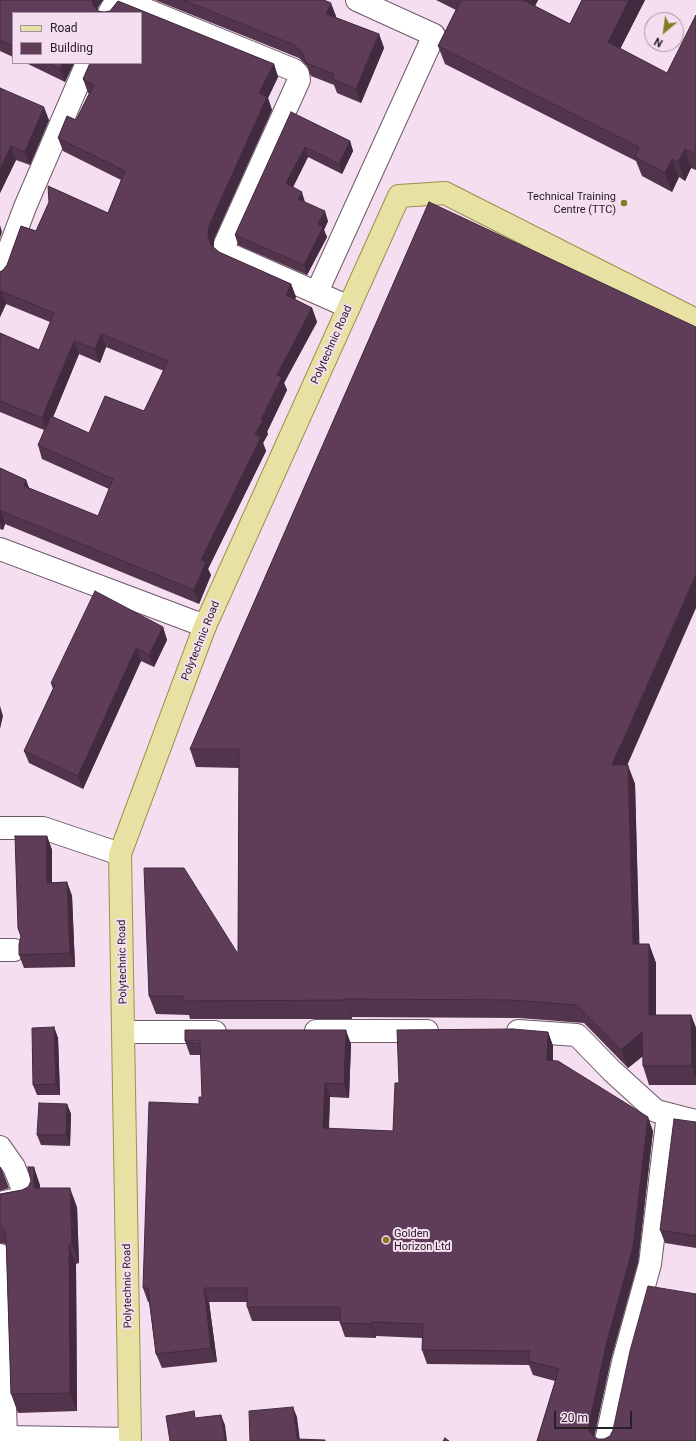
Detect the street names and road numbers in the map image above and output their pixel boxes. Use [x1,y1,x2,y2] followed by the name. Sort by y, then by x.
[309,304,355,386] street label: Polytechnic Road
[179,599,223,683] street label: Polytechnic Road
[116,920,130,1004] street label: Polytechnic Road
[121,1244,135,1328] street label: Polytechnic Road

